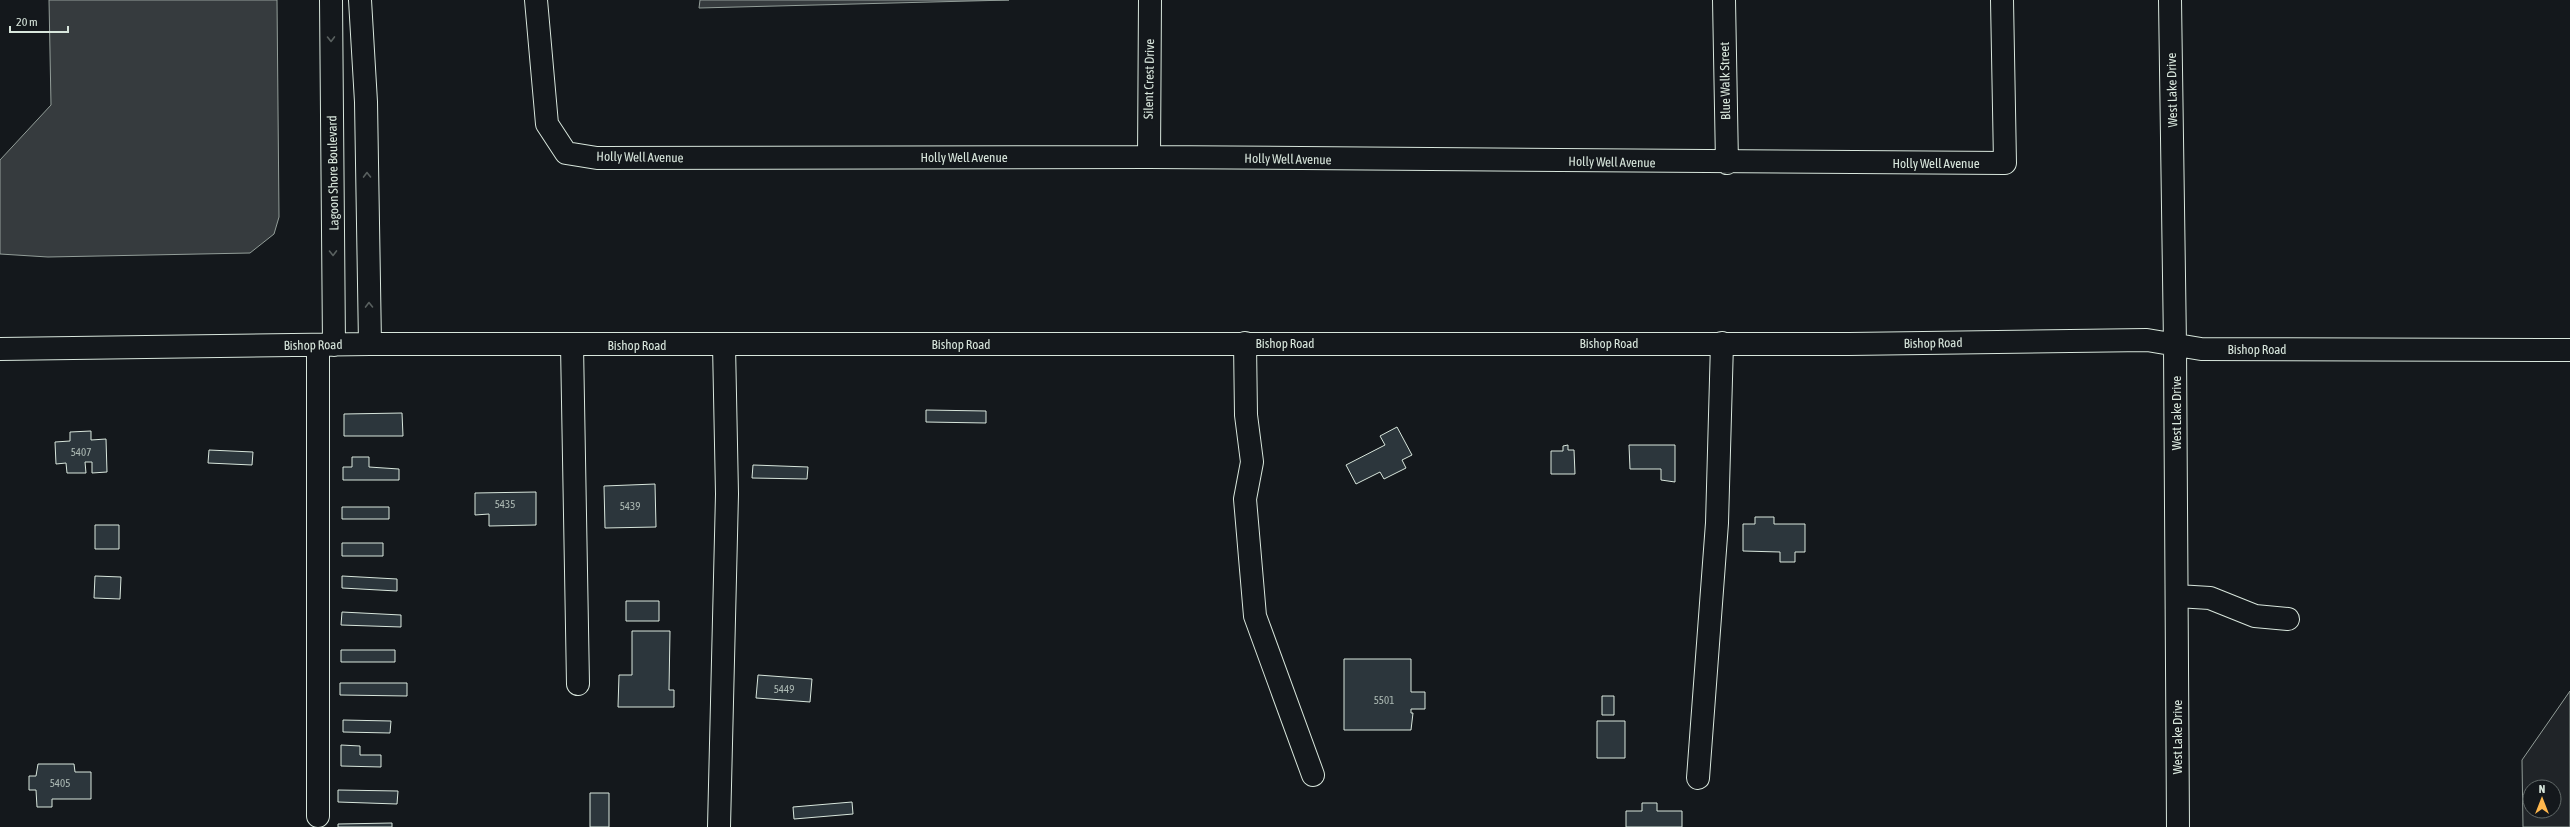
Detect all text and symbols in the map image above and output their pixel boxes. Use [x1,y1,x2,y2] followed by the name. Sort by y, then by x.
[10,8,68,34] scale bar
[16,15,38,29] text: 20 m
[327,36,335,42] one-way arrow
[1141,39,1157,119] street label: Silent Crest Drive
[1717,42,1733,120] street label: Blue Walk Street
[2164,53,2180,127] street label: West Lake Drive
[324,115,342,231] street label: Lagoon Shore Boulevard
[596,149,684,165] street label: Holly Well Avenue
[920,150,1008,165] street label: Holly Well Avenue
[1244,151,1332,167] street label: Holly Well Avenue
[1568,154,1656,170] street label: Holly Well Avenue
[1892,156,1980,171] street label: Holly Well Avenue
[363,172,371,178] one-way arrow
[329,250,337,256] one-way arrow
[365,302,373,308] one-way arrow
[1903,335,1963,351] street label: Bishop Road
[1256,336,1314,351] street label: Bishop Road
[1580,336,1638,351] street label: Bishop Road
[283,337,343,353] street label: Bishop Road
[932,337,990,352] street label: Bishop Road
[608,338,666,353] street label: Bishop Road
[2228,342,2286,357] street label: Bishop Road
[2169,376,2184,450] street label: West Lake Drive
[71,446,91,458] house number: 5407
[495,498,515,510] house number: 5435
[620,500,640,512] house number: 5439
[774,683,794,695] house number: 5449
[1374,694,1394,706] house number: 5501
[2170,700,2185,774] street label: West Lake Drive
[50,777,70,789] house number: 5405
[2522,779,2562,819] north arrow
[2539,783,2545,795] text: N

